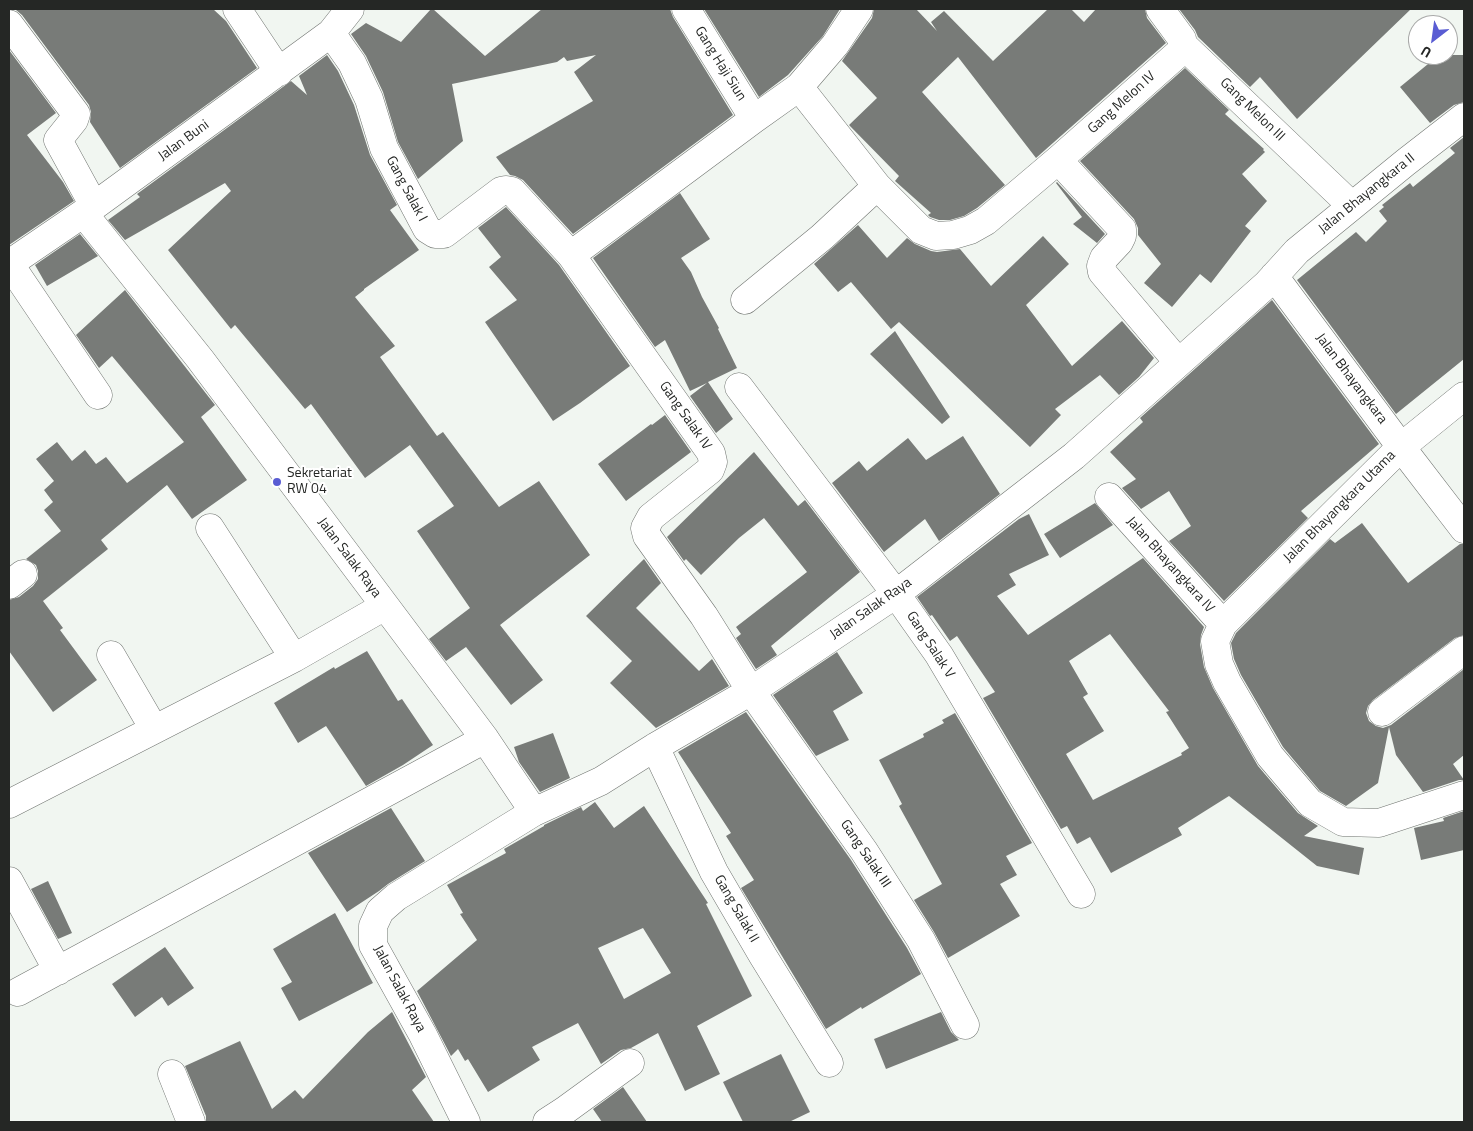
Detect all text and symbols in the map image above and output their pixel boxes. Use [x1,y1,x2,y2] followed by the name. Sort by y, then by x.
[1408,15,1458,65] north arrow
[690,24,750,104] street label: Gang Haji Siun
[1417,41,1435,64] text: U
[1085,68,1159,138] street label: Gang Melon IV
[1216,75,1288,145] street label: Gang Melon III
[155,117,213,165] street label: Jalan Buni
[1316,150,1418,238] street label: Jalan Bhayangkara II
[382,153,430,225] street label: Gang Salak I
[1312,330,1390,428] street label: Jalan Bhayangkara
[655,379,715,453] street label: Gang Salak IV
[1280,447,1400,567] street label: Jalan Bhayangkara Utama
[287,466,352,498] place label: Sekretariat RW 04
[271,476,283,488] marker: Sekretariat RW 04
[1122,513,1218,617] street label: Jalan Bhayangkara IV
[313,515,385,601] street label: Jalan Salak Raya
[827,575,915,643] street label: Jalan Salak Raya
[902,608,958,682] street label: Gang Salak V
[836,817,894,891] street label: Gang Salak III
[710,872,762,946] street label: Gang Salak II
[369,943,429,1035] street label: Jalan Salak Raya

